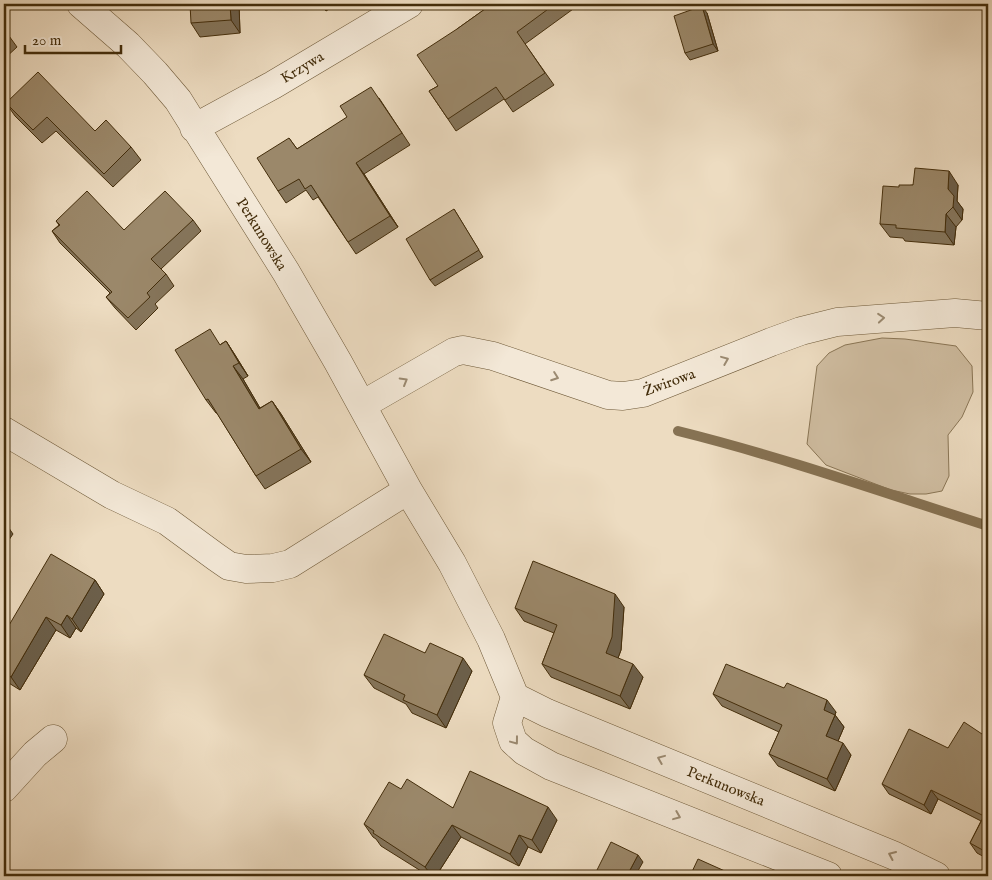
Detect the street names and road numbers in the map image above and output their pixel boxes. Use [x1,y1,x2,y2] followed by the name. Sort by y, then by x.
[277,47,328,88] street label: Krzywa
[232,194,292,275] street label: Perkunowska
[641,364,698,401] street label: Żwirowa
[684,762,768,811] street label: Perkunowska

